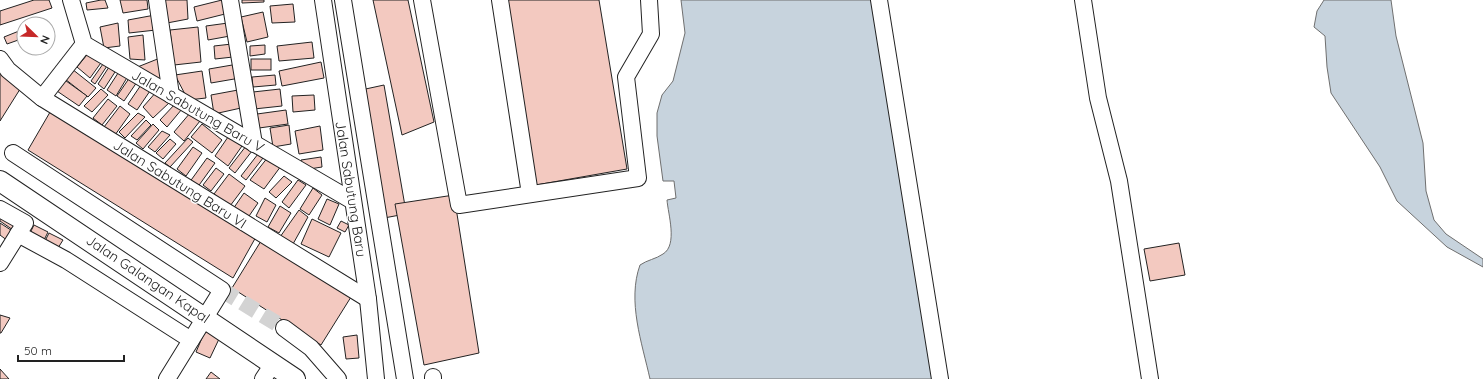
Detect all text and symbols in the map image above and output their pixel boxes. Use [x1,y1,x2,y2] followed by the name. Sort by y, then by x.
[16,16,56,56] north arrow
[37,33,53,46] text: N
[128,66,268,156] street label: Jalan Sabutung Baru V
[331,120,371,258] street label: Jalan Sabutung Baru
[110,136,250,232] street label: Jalan Sabutung Baru VI
[83,231,213,327] street label: Jalan Galangan Kapal
[18,337,124,363] scale bar
[24,343,52,358] text: 50 m

